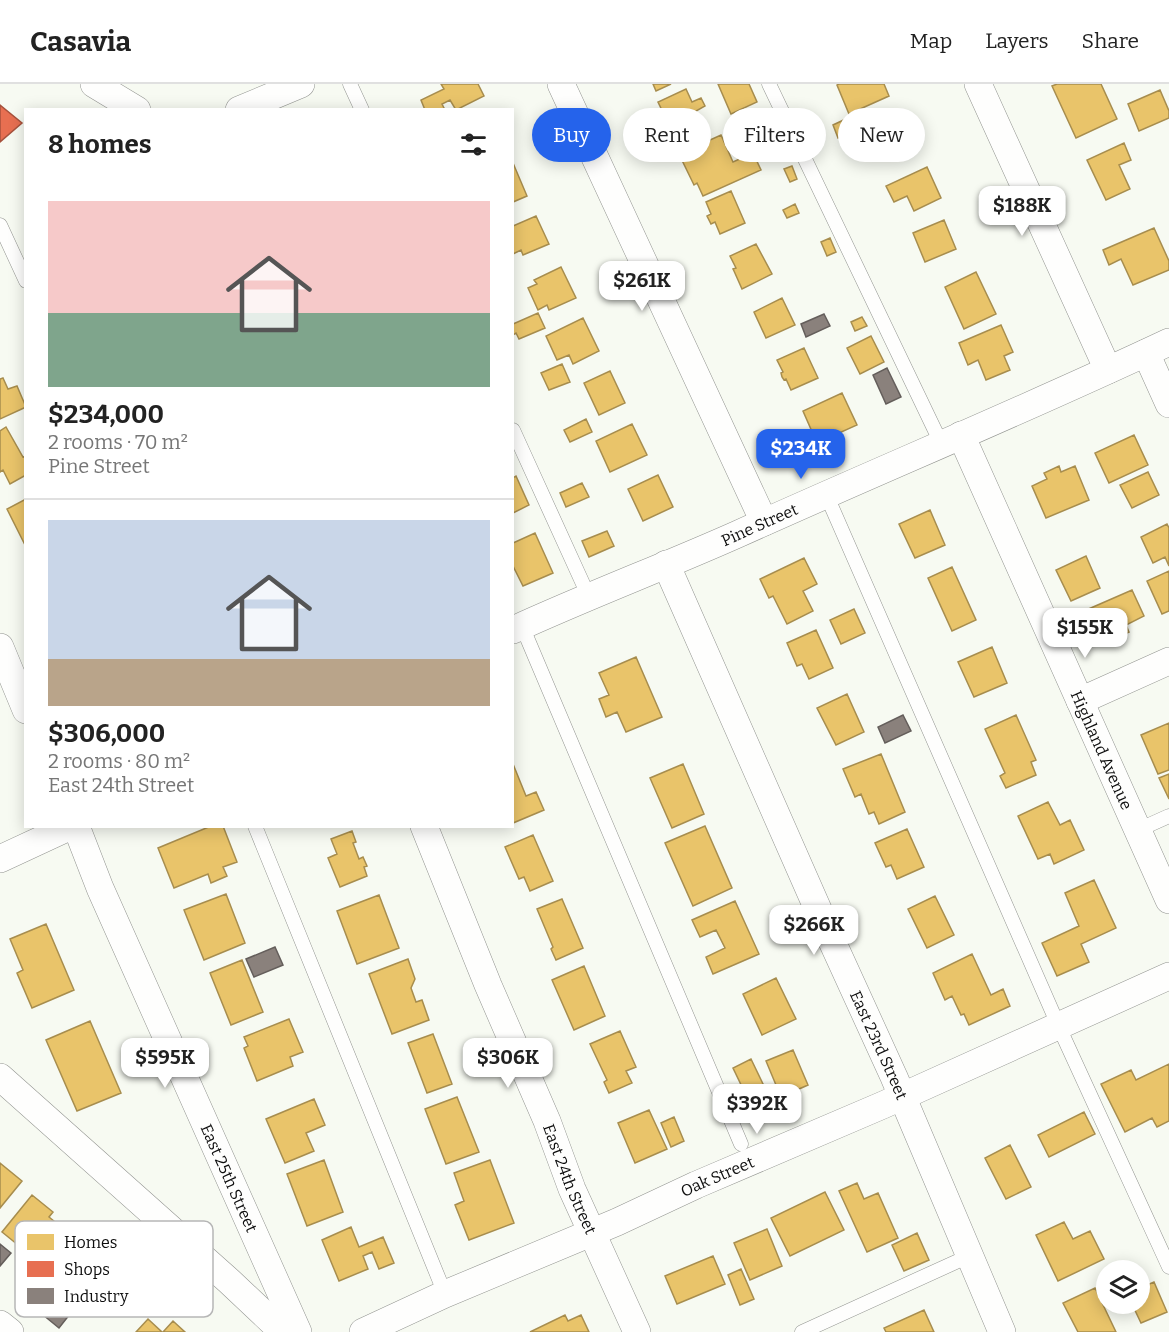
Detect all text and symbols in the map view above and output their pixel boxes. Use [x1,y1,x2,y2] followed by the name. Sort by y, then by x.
[30,25,131,58] text: Casavia
[910,28,952,54] text: Map
[985,28,1049,54] text: Layers
[1082,28,1139,54] text: Share
[532,108,611,162] chip: Buy
[623,108,711,162] chip: Rent
[723,108,826,162] chip: Filters
[838,108,925,162] chip: New
[457,128,490,161] icon: filters
[48,129,152,160] text: 8 homes
[980,186,1064,237] pin: $188K
[993,193,1051,217] text: $188K
[215,240,323,348] icon: home
[600,261,684,312] pin: $261K
[613,268,671,292] text: $261K
[48,399,164,430] text: $234,000
[759,429,843,480] pin: $234K
[48,430,188,454] text: 2 rooms · 70 m²
[770,436,832,460] text: $234K
[48,454,150,478] text: Pine Street
[719,500,801,550] street label: Pine Street
[215,559,323,667] icon: home
[1043,608,1127,659] pin: $155K
[1057,615,1113,639] text: $155K
[1066,688,1136,813] street label: Highland Avenue
[48,718,165,749] text: $306,000
[48,749,190,773] text: 2 rooms · 80 m²
[48,773,194,797] text: East 24th Street
[772,905,856,956] pin: $266K
[783,912,845,936] text: $266K
[846,988,911,1102] street label: East 23rd Street
[123,1038,207,1089] pin: $595K
[466,1038,550,1089] pin: $306K
[135,1045,195,1069] text: $595K
[477,1045,539,1069] text: $306K
[715,1084,799,1135] pin: $392K
[726,1091,788,1115] text: $392K
[196,1121,261,1235] street label: East 25th Street
[539,1121,600,1237] street label: East 24th Street
[678,1152,757,1201] street label: Oak Street
[15,1221,213,1317] legend
[64,1233,117,1252] text: Homes
[64,1260,110,1279] text: Shops
[1096,1260,1150,1314] map controls
[1096,1260,1150,1314] button: layers
[64,1287,129,1306] text: Industry

